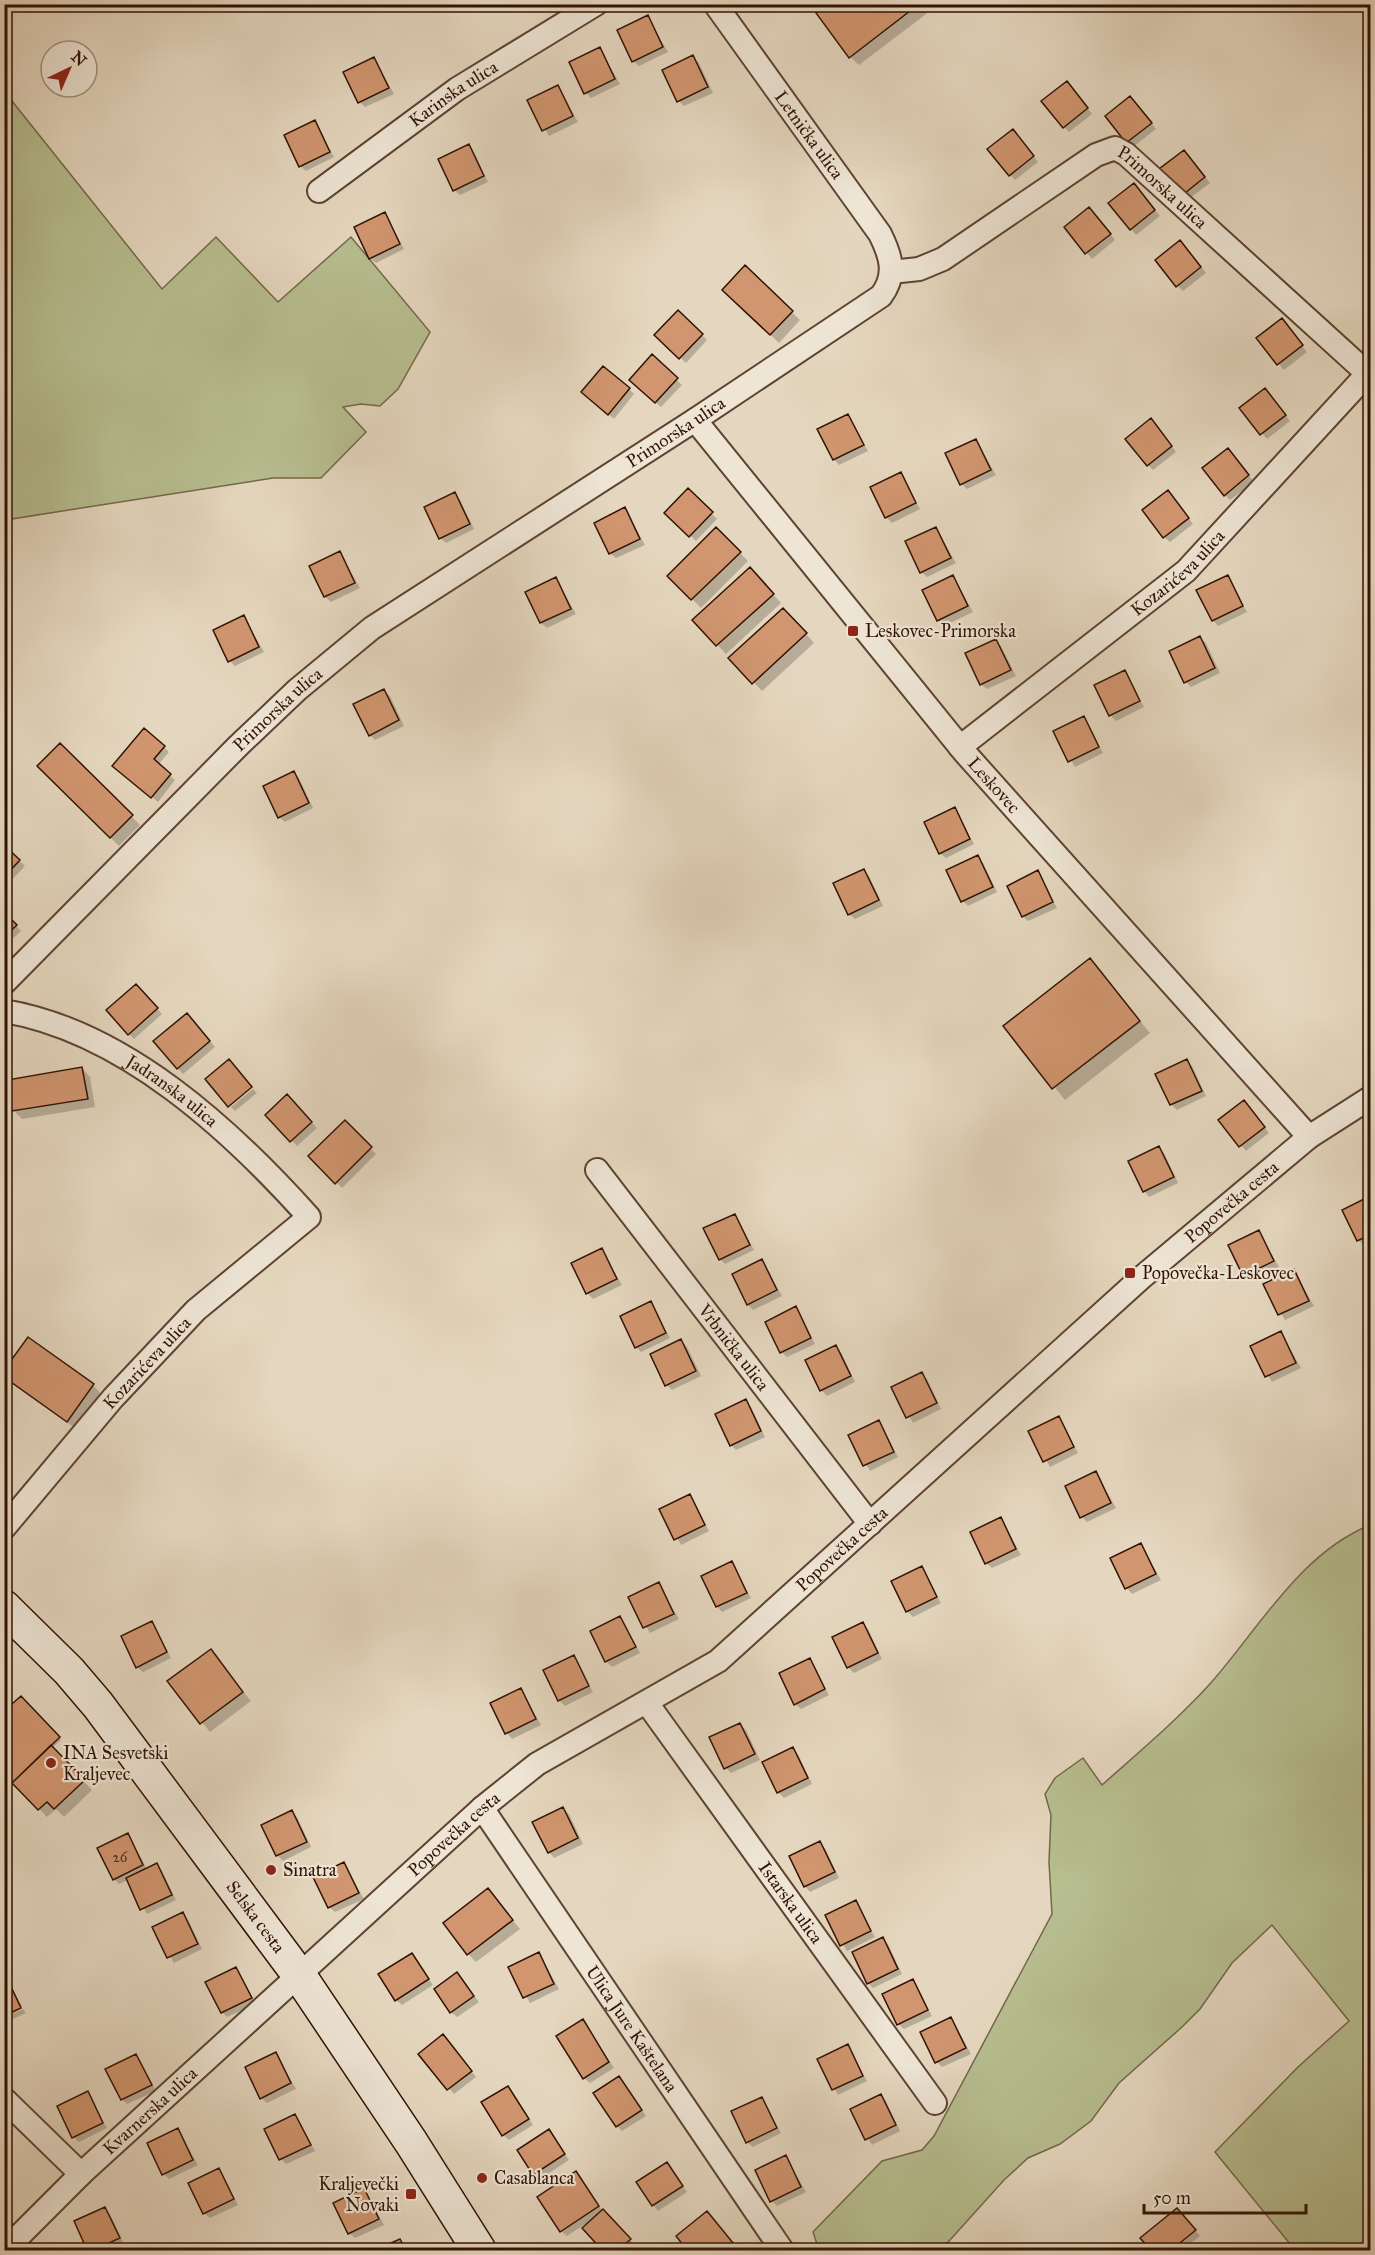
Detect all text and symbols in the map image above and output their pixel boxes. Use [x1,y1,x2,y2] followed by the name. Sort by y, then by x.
[39,39,99,99] north arrow
[68,47,91,70] text: N
[405,56,502,132] street label: Karinska ulica
[770,87,849,184] street label: Letnička ulica
[1114,141,1212,234] street label: Primorska ulica
[622,392,730,472] street label: Primorska ulica
[1126,525,1230,621] street label: Kozarićeva ulica
[865,620,1016,642] place label: Leskovec-Primorska
[846,624,860,638] marker: Leskovec-Primorska
[228,662,327,756] street label: Primorska ulica
[963,753,1025,818] street label: Leskovec
[120,1049,223,1132] street label: Jadranska ulica
[1180,1156,1283,1248] street label: Popovečka cesta
[1142,1262,1294,1284] place label: Popovečka-Leskovec
[1123,1266,1137,1280] marker: Popovečka-Leskovec
[693,1299,774,1395] street label: Vrbnička ulica
[98,1312,196,1414] street label: Kozarićeva ulica
[791,1502,892,1596] street label: Popovečka cesta
[63,1742,168,1785] place label: INA Sesvetski Kraljevec
[44,1756,58,1770] marker: INA Sesvetski Kraljevec
[403,1787,505,1881] street label: Popovečka cesta
[112,1848,129,1866] house number: 26
[754,1857,828,1948] street label: Istarska ulica
[283,1859,337,1881] place label: Sinatra
[264,1863,278,1877] marker: Sinatra
[222,1876,290,1958] street label: Selska cesta
[581,1961,683,2097] street label: Ulica Jure Kaštelana
[98,2062,202,2160] street label: Kvarnerska ulica
[494,2167,575,2189] place label: Casablanca
[475,2171,489,2185] marker: Casablanca
[318,2173,399,2216] place label: Kraljevečki Novaki
[1144,2177,1306,2215] scale bar
[404,2187,418,2201] marker: Kraljevečki Novaki
[1153,2187,1191,2209] text: 50 m

